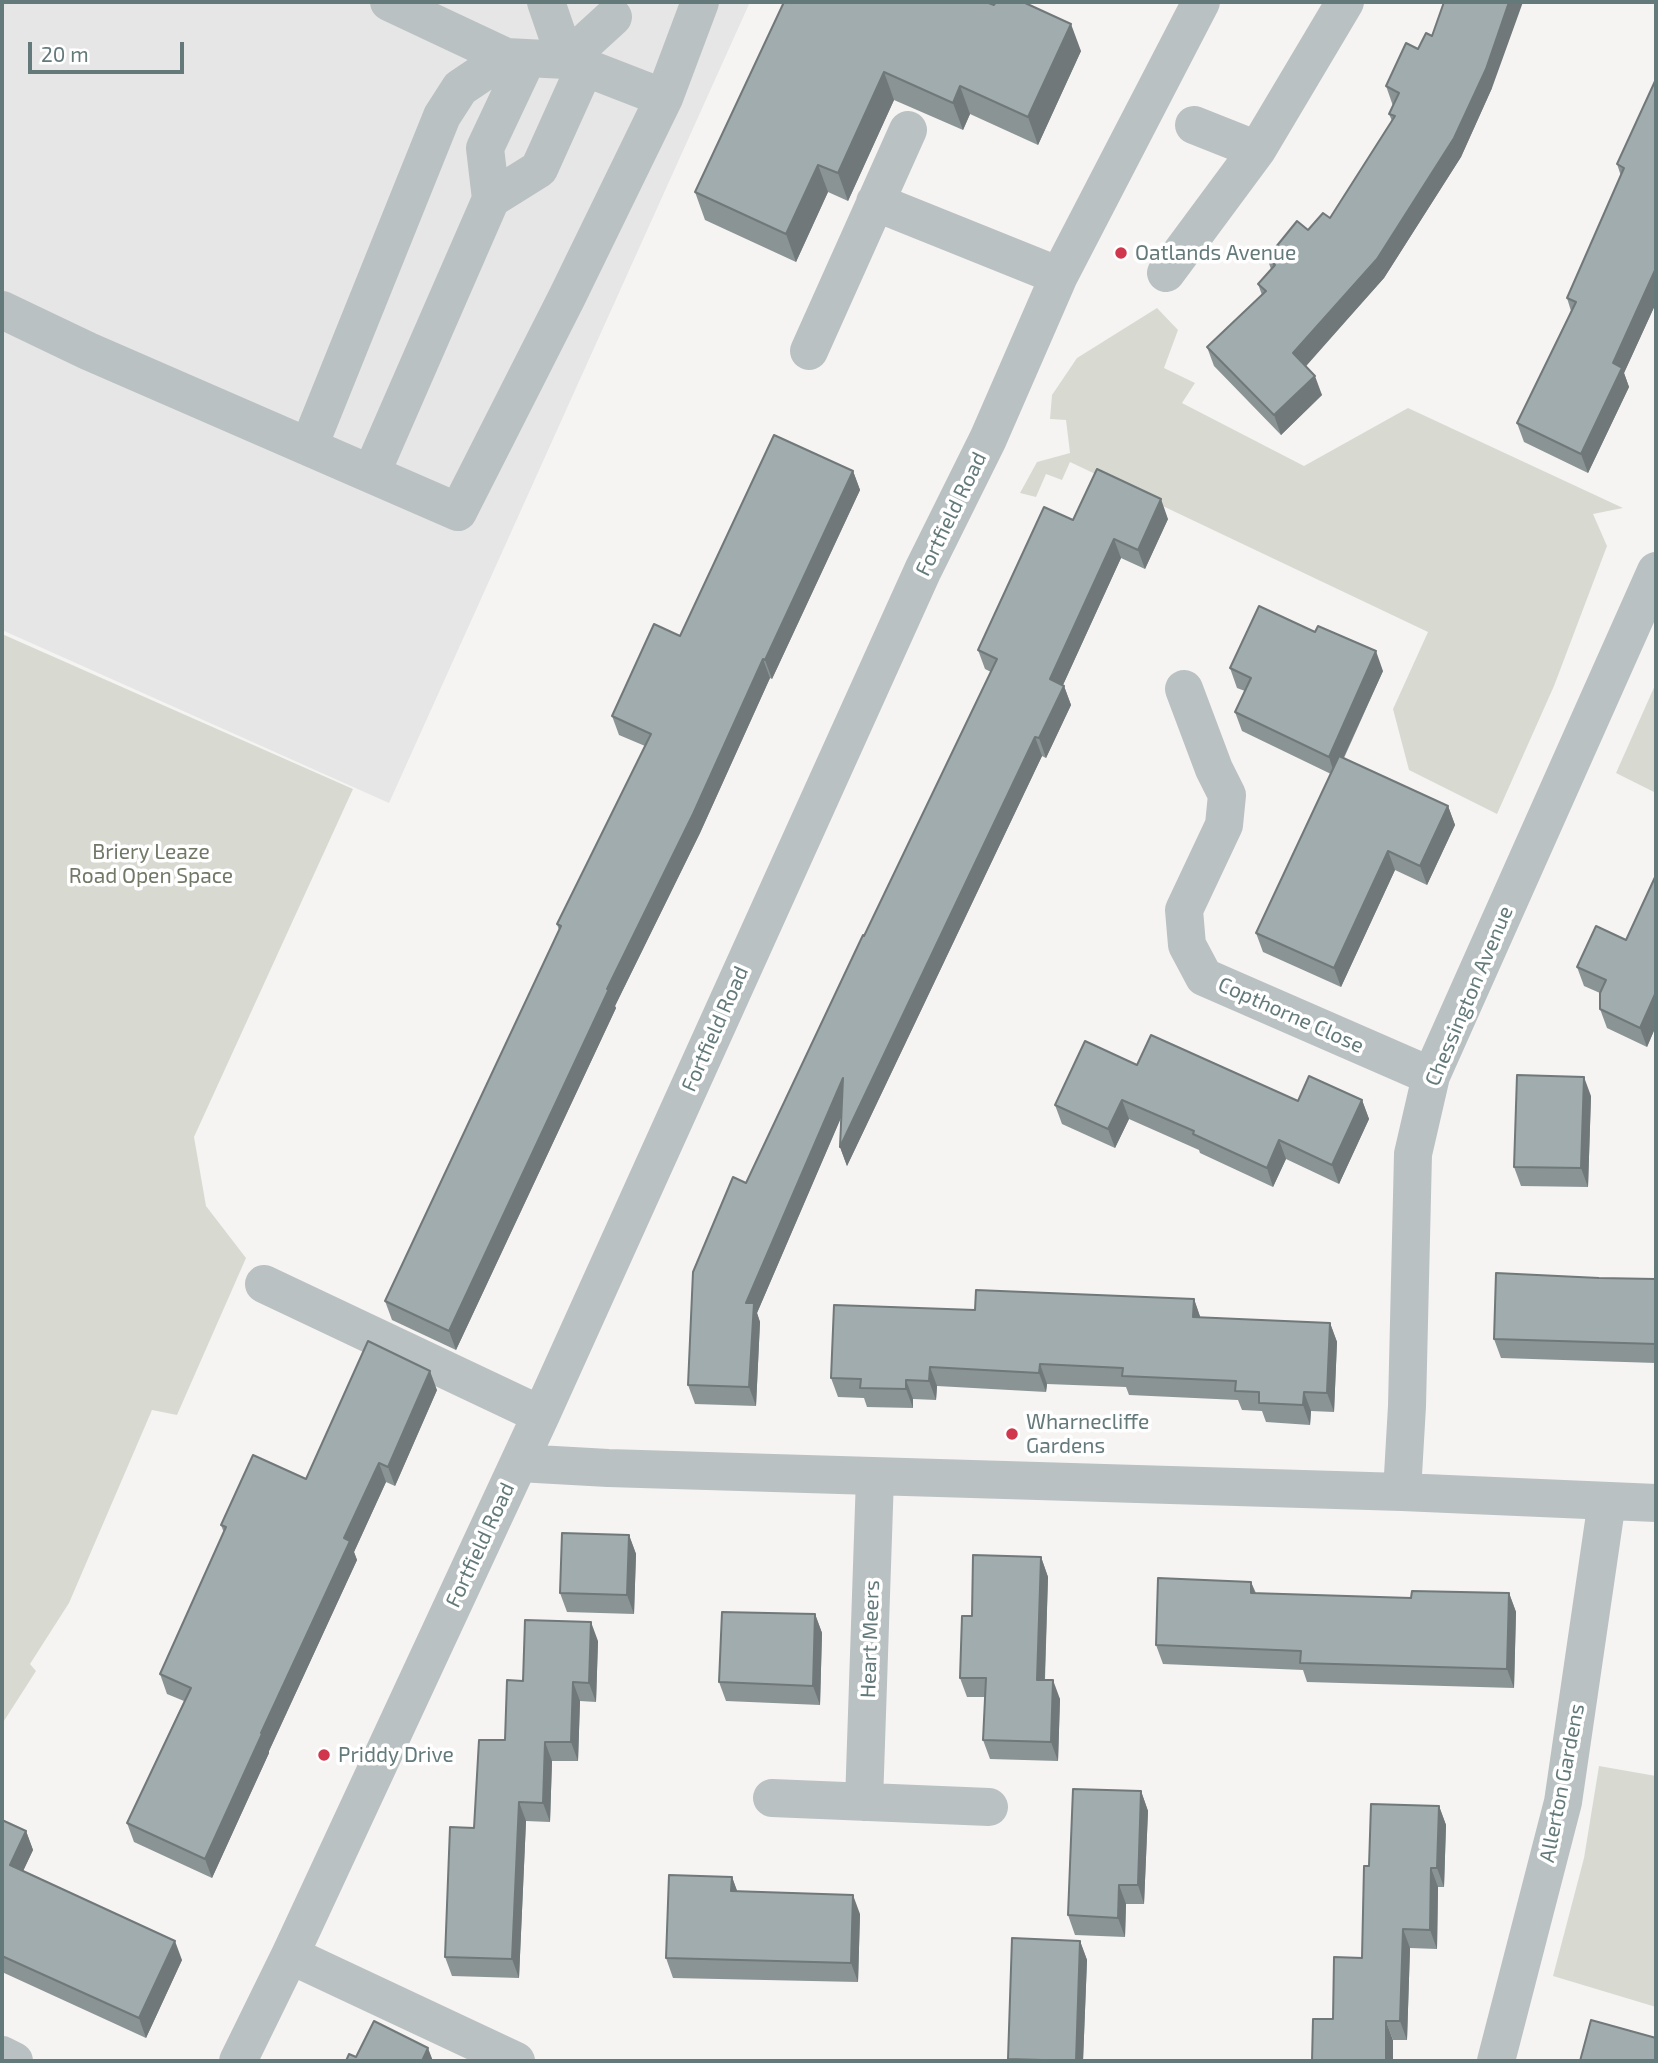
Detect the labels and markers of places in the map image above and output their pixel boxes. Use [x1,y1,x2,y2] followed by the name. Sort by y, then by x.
[1135,240,1296,266] place label: Oatlands Avenue
[1113,245,1129,261] marker: Oatlands Avenue
[1026,1409,1149,1459] place label: Wharnecliffe Gardens
[1004,1426,1020,1442] marker: Wharnecliffe Gardens
[338,1742,454,1768] place label: Priddy Drive
[316,1747,332,1763] marker: Priddy Drive

